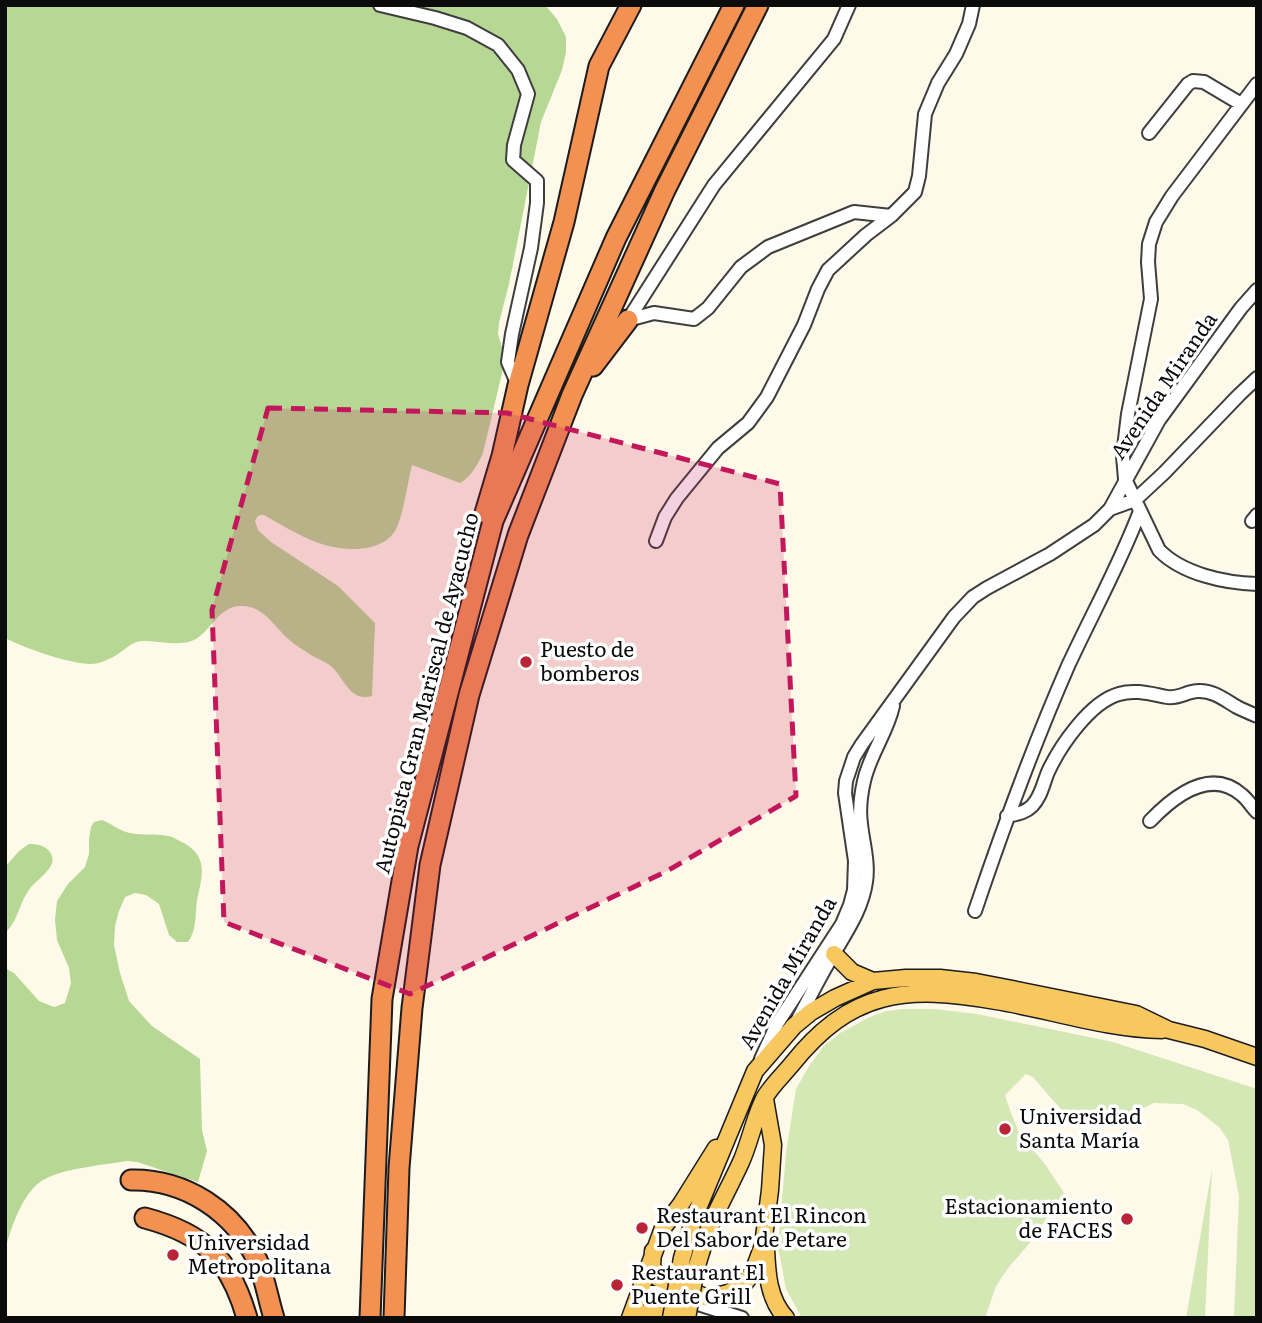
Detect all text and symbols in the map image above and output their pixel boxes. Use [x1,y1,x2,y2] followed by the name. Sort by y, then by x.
[1101,304,1223,465] street label: Avenida Miranda
[365,508,485,876] street label: Autopista Gran Mariscal de Ayacucho
[540,632,639,687] place label: Puesto de bomberos
[518,654,534,670] marker: Puesto de bomberos
[729,889,843,1054] street label: Avenida Miranda
[1019,1099,1142,1154] place label: Universidad Santa María
[997,1121,1013,1137] marker: Universidad Santa María
[944,1189,1113,1244] place label: Estacionamiento de FACES
[656,1198,867,1253] place label: Restaurant El Rincon Del Sabor de Petare
[1119,1211,1135,1227] marker: Estacionamiento de FACES
[634,1220,650,1236] marker: Restaurant El Rincon Del Sabor de Petare
[187,1225,332,1280] place label: Universidad Metropolitana
[165,1247,181,1263] marker: Universidad Metropolitana
[631,1255,765,1310] place label: Restaurant El Puente Grill
[609,1277,625,1293] marker: Restaurant El Puente Grill

